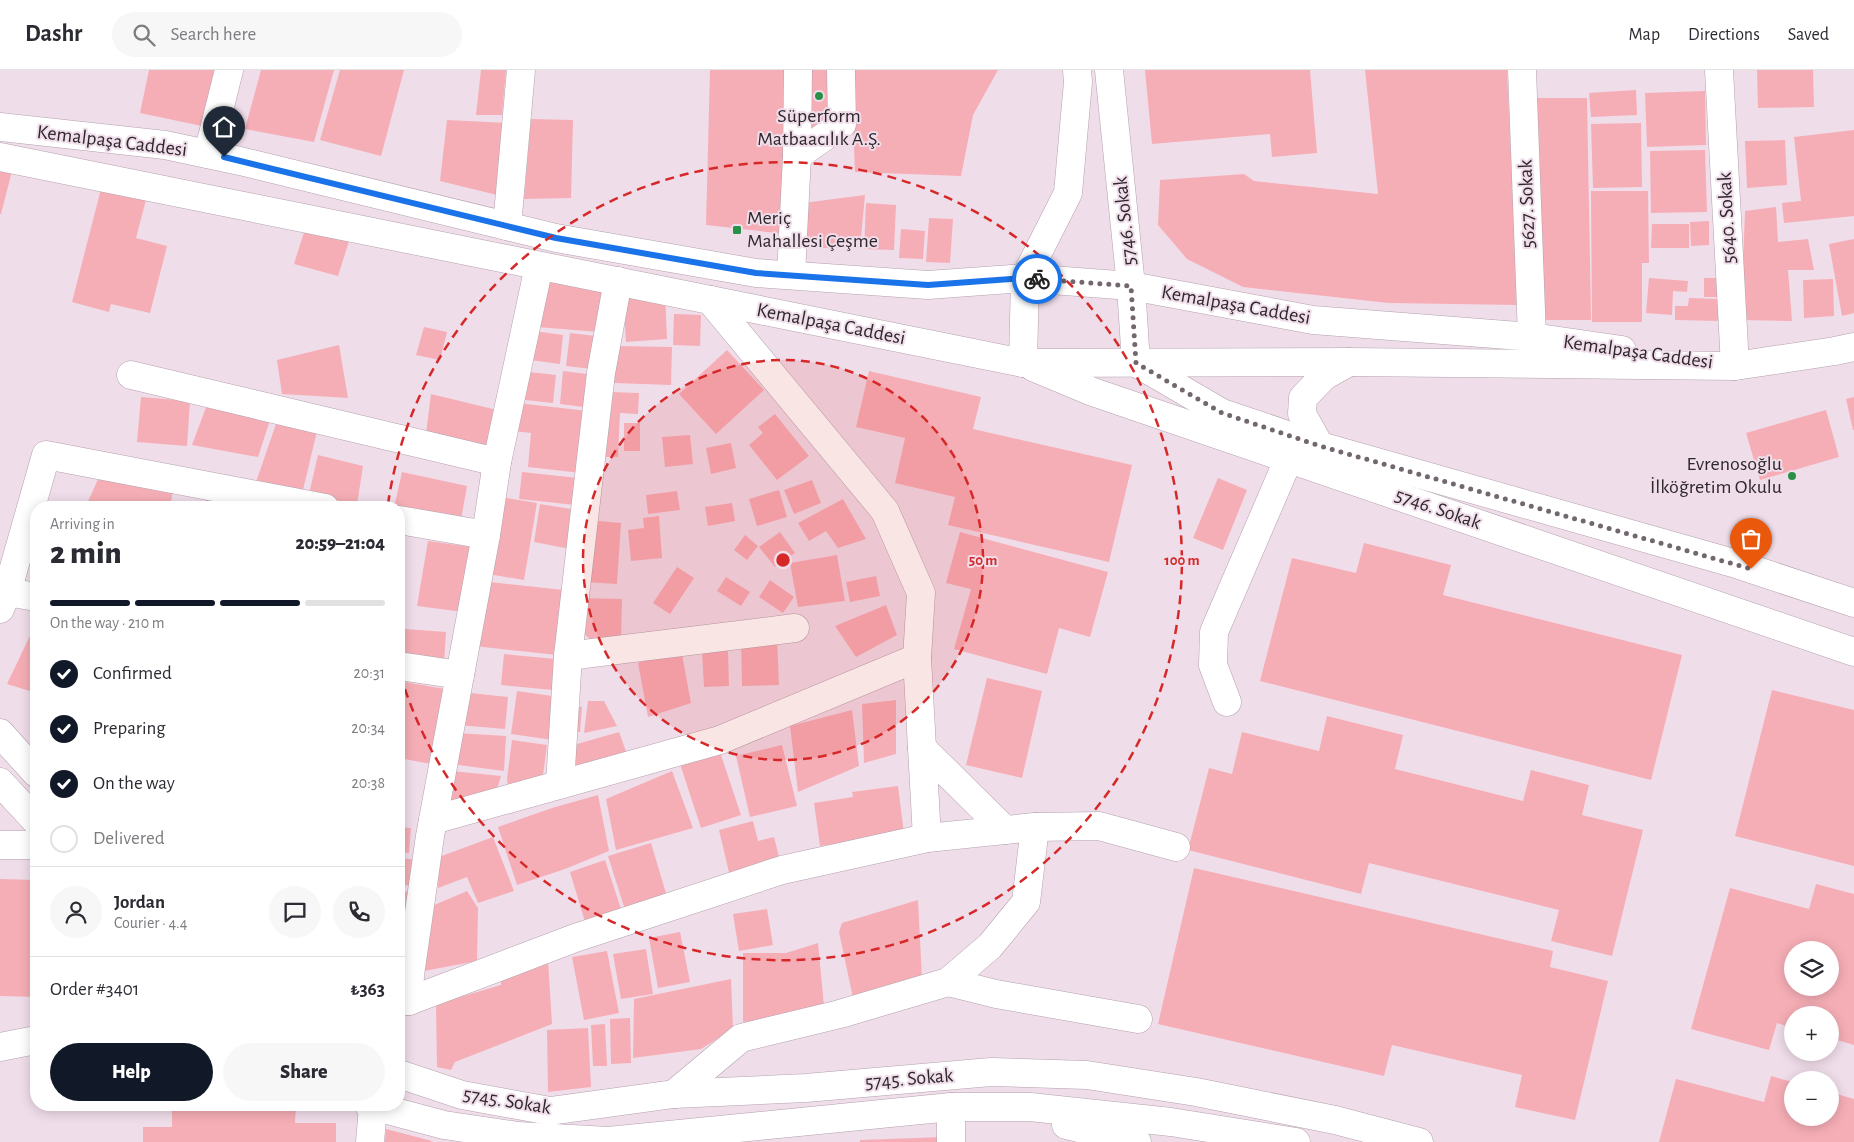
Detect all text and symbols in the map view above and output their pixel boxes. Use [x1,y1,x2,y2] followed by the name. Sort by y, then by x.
[112,12,462,57] search box
[130,21,158,49] icon: search
[25,22,82,46] text: Dashr
[170,25,256,44] text: Search here
[1629,26,1660,44] text: Map
[1688,26,1760,44] text: Directions
[1788,26,1829,44] text: Saved
[813,90,825,102] marker: Süperform Matbaacılık A.Ş.
[203,106,245,157] pin
[757,106,881,149] place label: Süperform Matbaacılık A.Ş.
[210,113,238,141] icon: home
[36,122,188,160] street label: Kemalpaşa Caddesi
[1515,159,1539,249] street label: 5627. Sokak
[1715,172,1739,264] street label: 5640. Sokak
[1110,175,1140,267] street label: 5746. Sokak
[747,208,878,251] place label: Meriç Mahallesi Çeşme
[731,224,743,236] marker: Meriç Mahallesi Çeşme
[1012,254,1062,304] courier
[1023,265,1051,293] icon: bike
[1160,282,1312,328] street label: Kemalpaşa Caddesi
[755,300,907,348] street label: Kemalpaşa Caddesi
[1562,332,1714,372] street label: Kemalpaşa Caddesi
[1650,454,1782,497] place label: Evrenosoğlu İlköğretim Okulu
[1786,470,1798,482] marker: Evrenosoğlu İlköğretim Okulu
[1392,485,1484,533] street label: 5746. Sokak
[50,516,115,532] text: Arriving in
[1730,518,1772,569] pin
[1737,525,1765,553] icon: bag
[295,534,385,553] text: 20:59–21:04
[50,537,122,569] text: 2 min
[774,551,792,569] centre of rings
[969,553,997,568] text: 50 m
[1164,553,1200,568] text: 100 m
[50,615,165,631] text: On the way · 210 m
[50,660,78,688] icon: check
[93,664,172,683] text: Confirmed
[354,665,385,681] text: 20:31
[50,715,78,743] icon: check
[93,719,166,738] text: Preparing
[351,720,385,736] text: 20:34
[50,770,78,798] icon: check
[93,774,175,793] text: On the way
[351,775,385,791] text: 20:38
[93,829,165,848] text: Delivered
[50,886,102,938] button: person
[269,886,321,938] button: chat
[333,886,385,938] button: phone
[114,893,165,912] text: Jordan
[114,915,187,931] text: Courier · 4.4
[1784,941,1839,1126] map controls
[1784,941,1839,996] button: layers
[50,980,139,999] text: Order #3401
[350,980,385,999] text: ₺363
[1784,1006,1839,1061] button: +
[50,1043,213,1101] button: Help
[223,1043,385,1101] button: Share
[864,1065,954,1093] street label: 5745. Sokak
[1784,1071,1839,1126] button: −
[462,1084,552,1118] street label: 5745. Sokak

